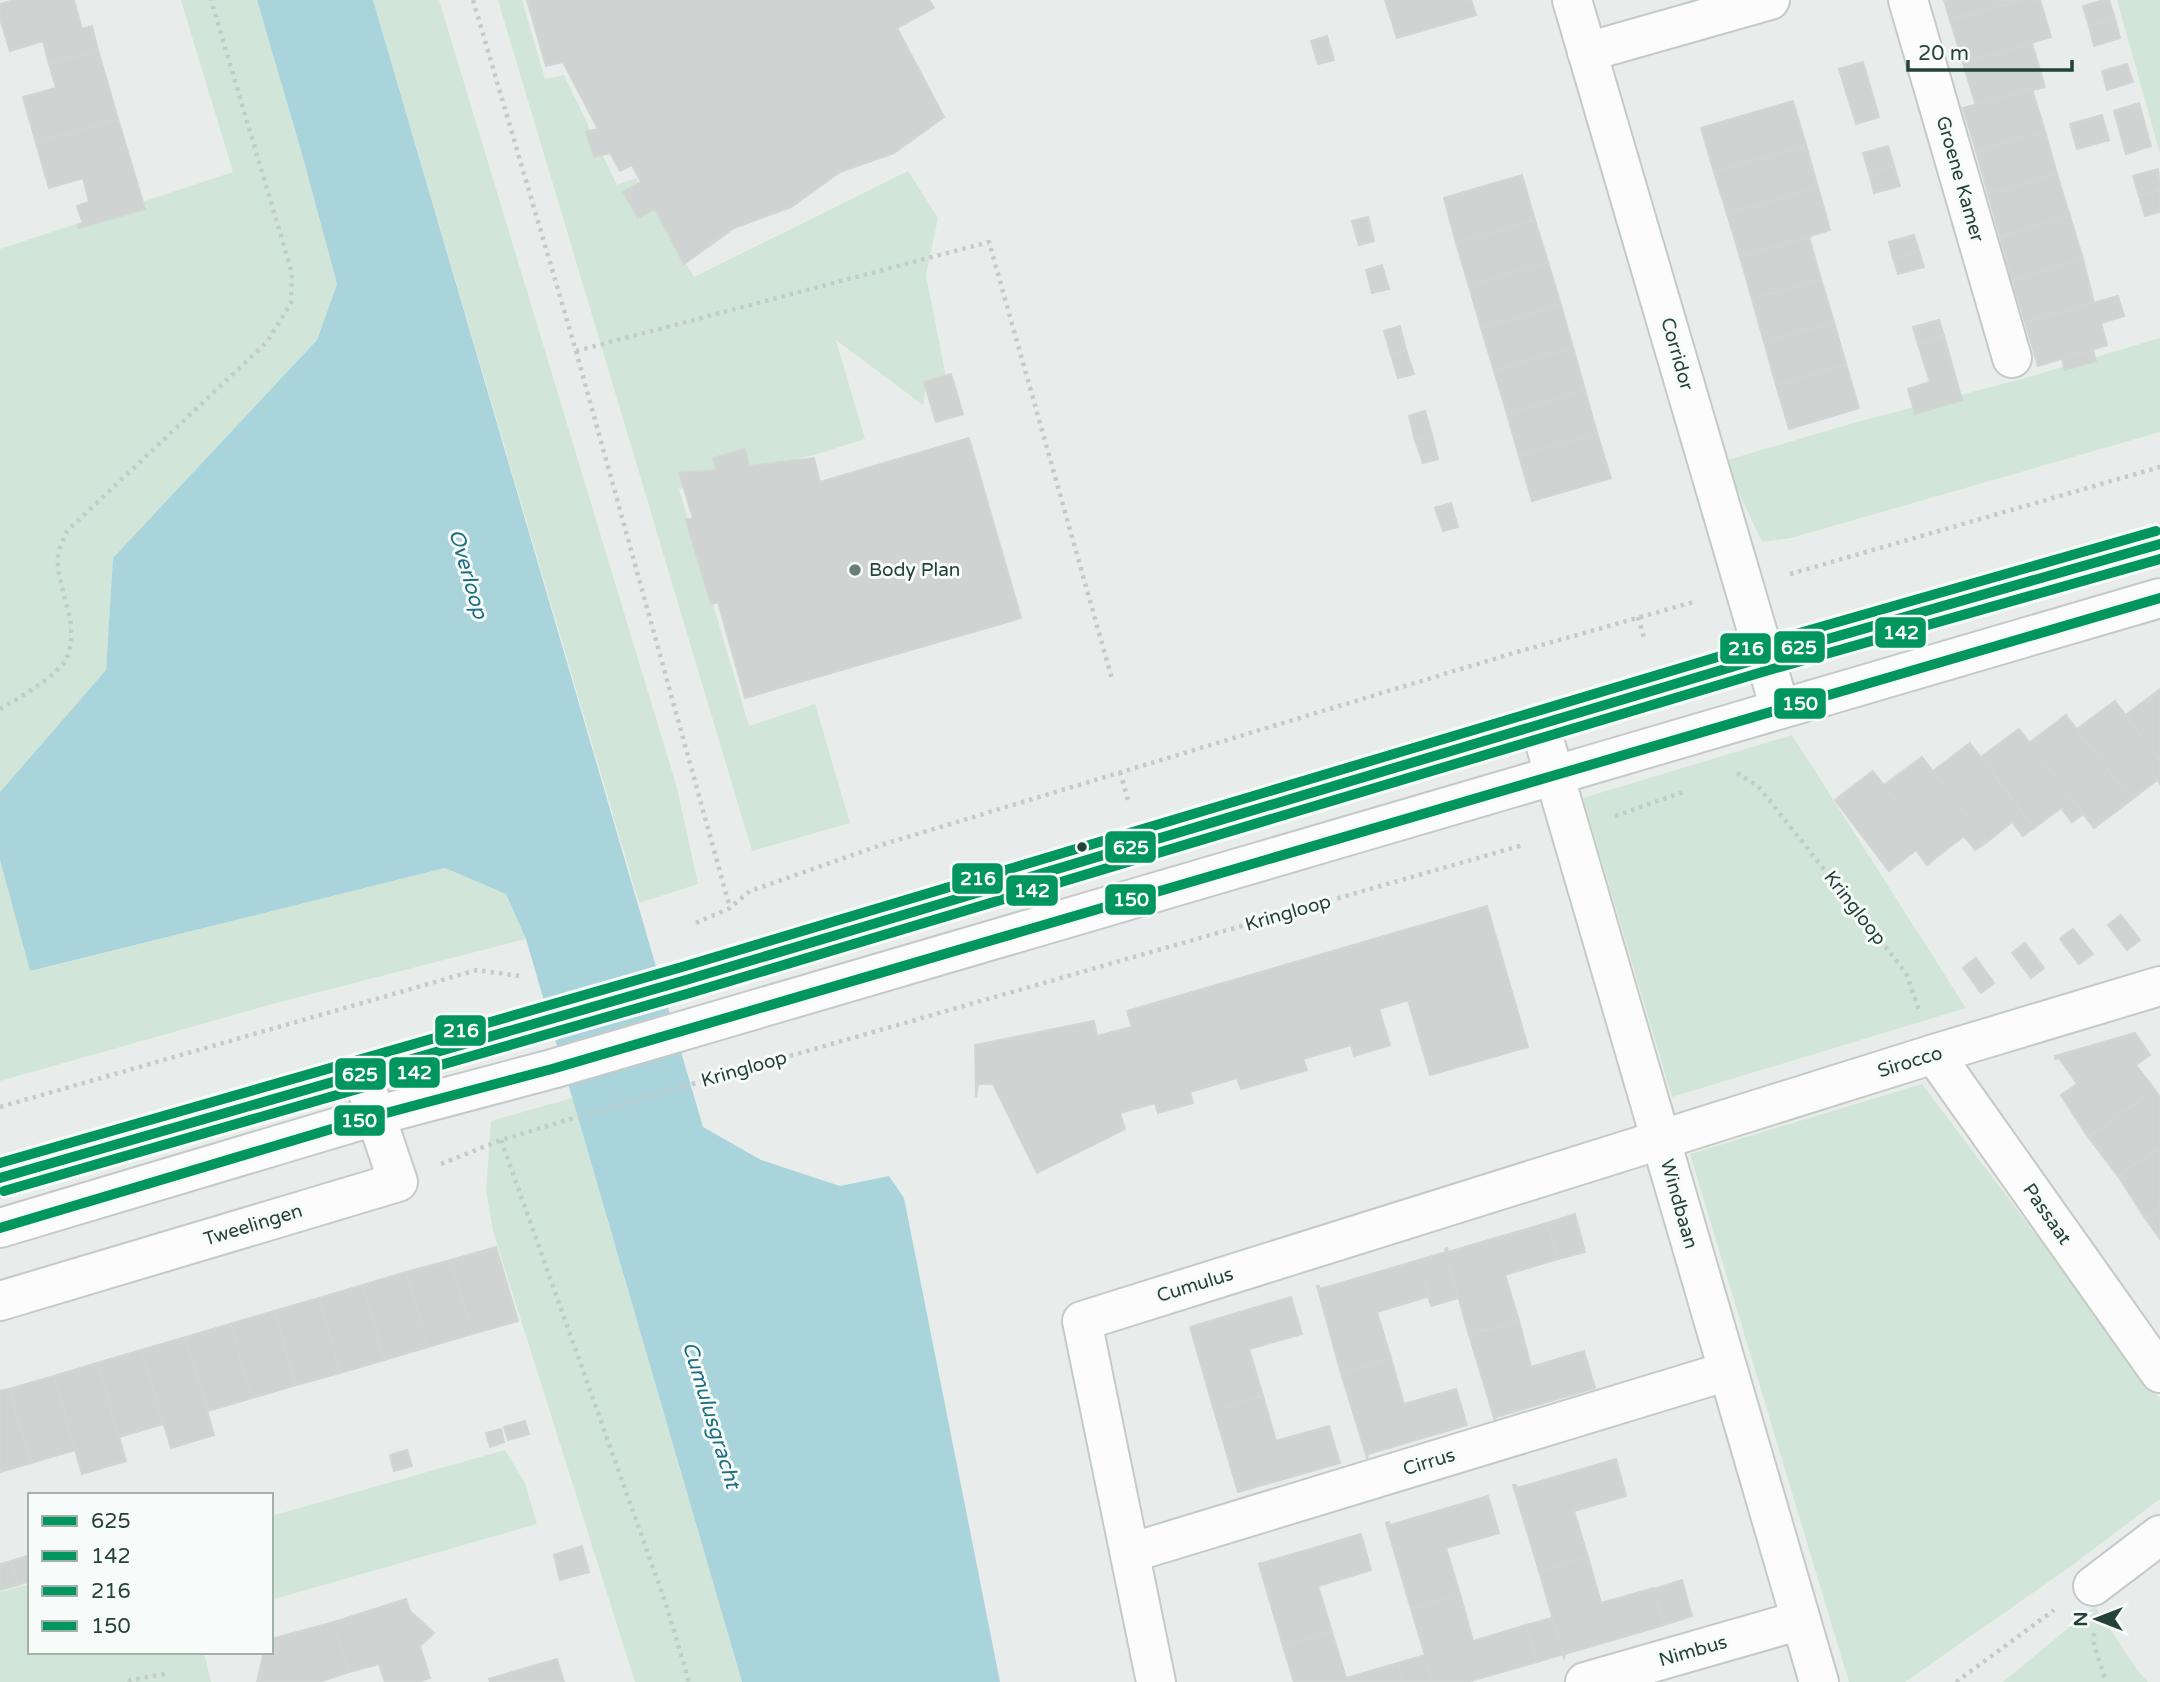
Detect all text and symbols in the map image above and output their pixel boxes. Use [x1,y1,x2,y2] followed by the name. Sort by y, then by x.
[1908,28,2072,72] scale bar
[1918,41,1969,66] text: 20 m
[1932,114,1989,245] street label: Groene Kamer
[1656,315,1698,394] street label: Corridor
[443,526,493,623] water label: Overloop
[869,559,960,581] place label: Body Plan
[847,562,863,578] marker: Body Plan
[1874,616,1927,649] line badge: 142
[1883,622,1919,644] text: 142
[1773,630,1826,664] line badge: 625
[1719,632,1772,665] line badge: 216
[1781,637,1817,659] text: 625
[1728,638,1764,660] text: 216
[1773,687,1827,720] line badge: 150
[1782,693,1818,715] text: 150
[1104,830,1157,864] line badge: 625
[1113,837,1149,859] text: 625
[1075,840,1089,854] unlabelled marker
[951,862,1004,895] line badge: 216
[1819,867,1891,950] street label: Kringloop
[960,868,996,890] text: 216
[1005,874,1059,907] line badge: 142
[1014,880,1050,902] text: 142
[1104,883,1157,916] line badge: 150
[1113,889,1149,911] text: 150
[1243,890,1333,936] street label: Kringloop
[434,1014,487,1047] line badge: 216
[443,1020,479,1042] text: 216
[1875,1042,1945,1082] street label: Sirocco
[699,1046,789,1092] street label: Kringloop
[388,1056,441,1089] line badge: 142
[334,1057,387,1091] line badge: 625
[396,1062,432,1084] text: 142
[342,1064,378,1086] text: 625
[333,1104,386,1137] line badge: 150
[341,1110,377,1132] text: 150
[1656,1157,1702,1251] street label: Windbaan
[2018,1179,2076,1249] street label: Passaat
[201,1200,305,1250] street label: Tweelingen
[1154,1263,1236,1307] street label: Cumulus
[677,1339,746,1493] water label: Cumulusgracht
[1400,1444,1458,1480] street label: Cirrus
[28,1493,273,1654] legend
[91,1509,131,1534] text: 625
[91,1544,131,1569] text: 142
[91,1579,131,1604] text: 216
[2062,1584,2132,1654] north arrow
[2070,1611,2092,1627] text: N
[91,1614,131,1639] text: 150
[1656,1631,1730,1671] street label: Nimbus

